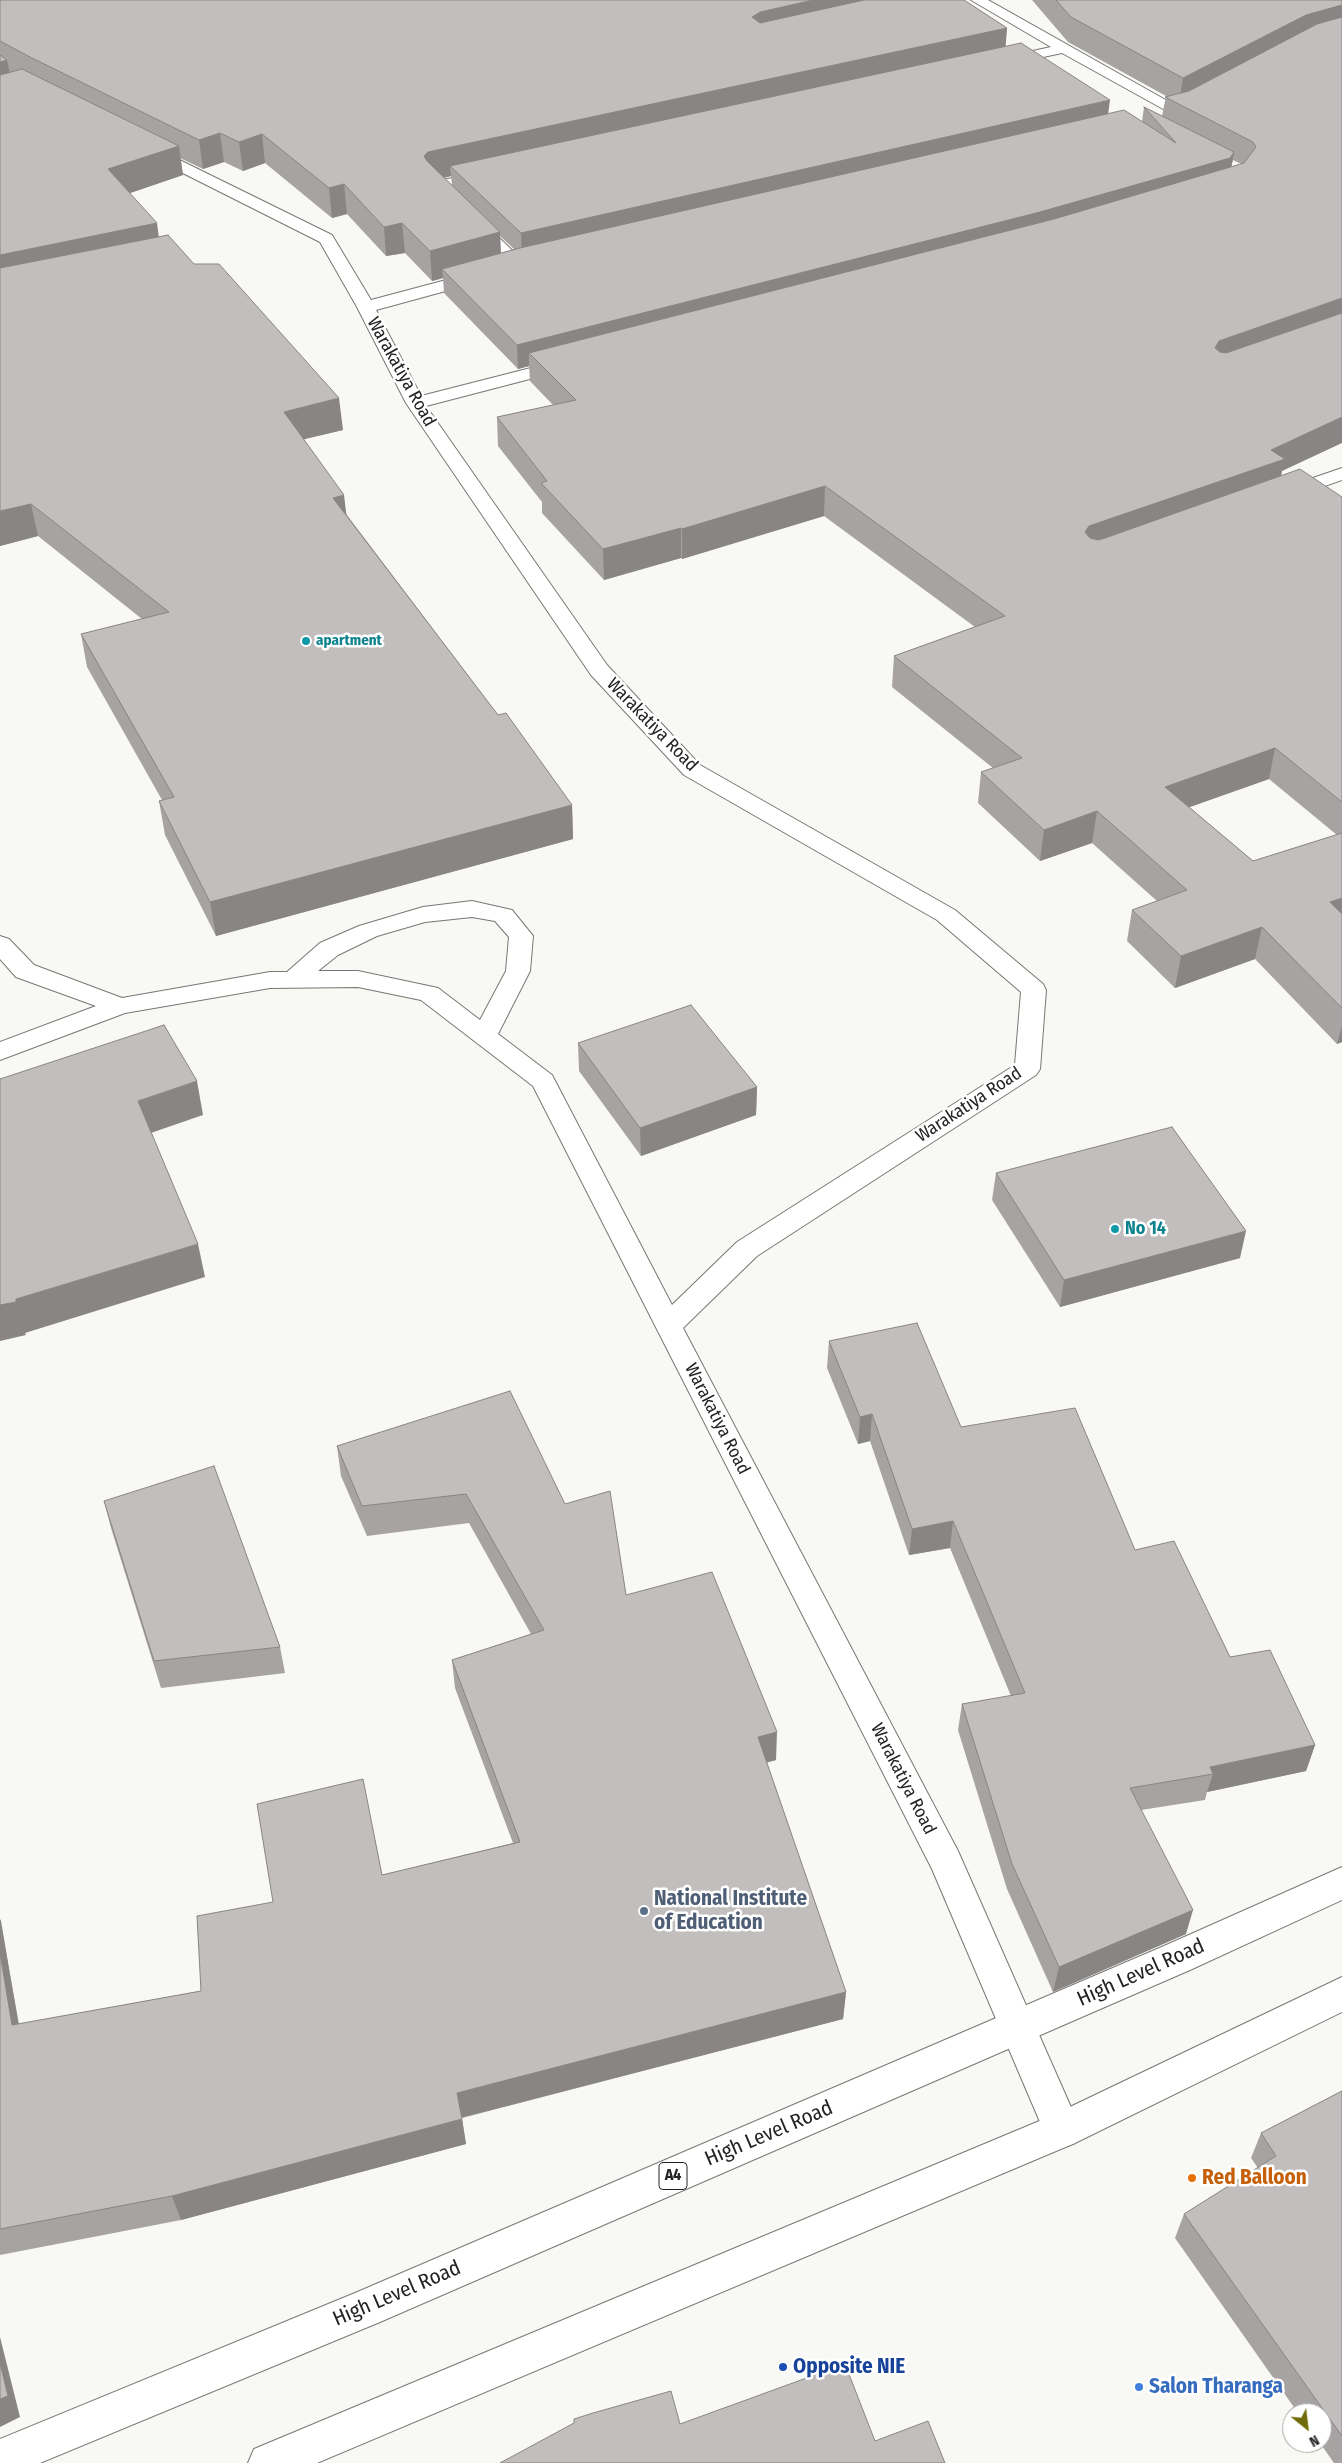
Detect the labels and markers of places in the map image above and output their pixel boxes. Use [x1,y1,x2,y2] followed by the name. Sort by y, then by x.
[316,632,382,650] place label: apartment
[300,635,312,647] marker: apartment
[1125,1218,1166,1240] place label: No 14
[1109,1223,1121,1235] marker: No 14
[654,1886,807,1936] place label: National Institute of Education
[638,1905,650,1917] marker: National Institute of Education
[1202,2165,1307,2191] place label: Red Balloon
[1186,2172,1198,2184] marker: Red Balloon
[793,2354,905,2380] place label: Opposite NIE
[777,2361,789,2373] marker: Opposite NIE
[1149,2374,1283,2400] place label: Salon Tharanga
[1133,2381,1145,2393] marker: Salon Tharanga

